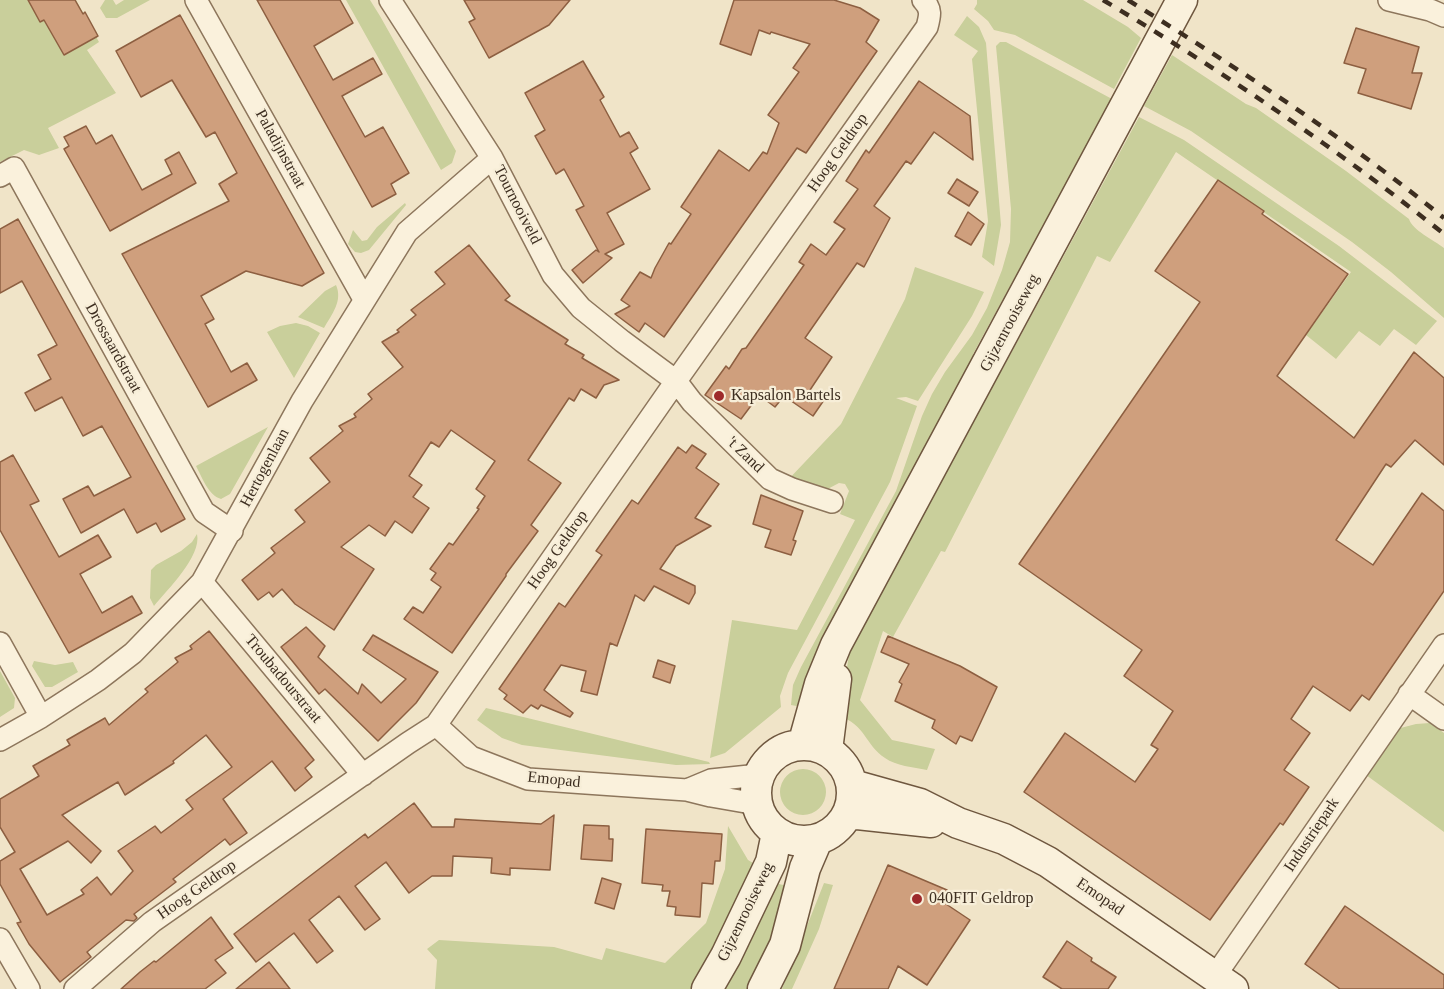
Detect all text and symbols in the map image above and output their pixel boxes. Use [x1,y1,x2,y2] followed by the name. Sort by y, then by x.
[250,106,310,192] street label: Paladijnstraat
[804,110,872,196] street label: Hoog Geldrop
[489,162,545,248] street label: Tournooiveld
[976,271,1044,375] street label: Gijzenrooiseweg
[80,300,146,396] street label: Drossaardstraat
[731,386,841,406] place label: Kapsalon Bartels
[712,389,726,403] marker: Kapsalon Bartels
[236,425,294,511] street label: Hertogenlaan
[722,433,768,477] street label: 't Zand
[524,507,592,593] street label: Hoog Geldrop
[240,631,326,727] street label: Troubadourstraat
[526,768,582,792] street label: Emopad
[1280,794,1344,876] street label: Industriepark
[154,856,240,924] street label: Hoog Geldrop
[714,859,778,965] street label: Gijzenrooiseweg
[1073,874,1127,920] street label: Emopad
[929,889,1033,909] place label: 040FIT Geldrop
[910,892,924,906] marker: 040FIT Geldrop

